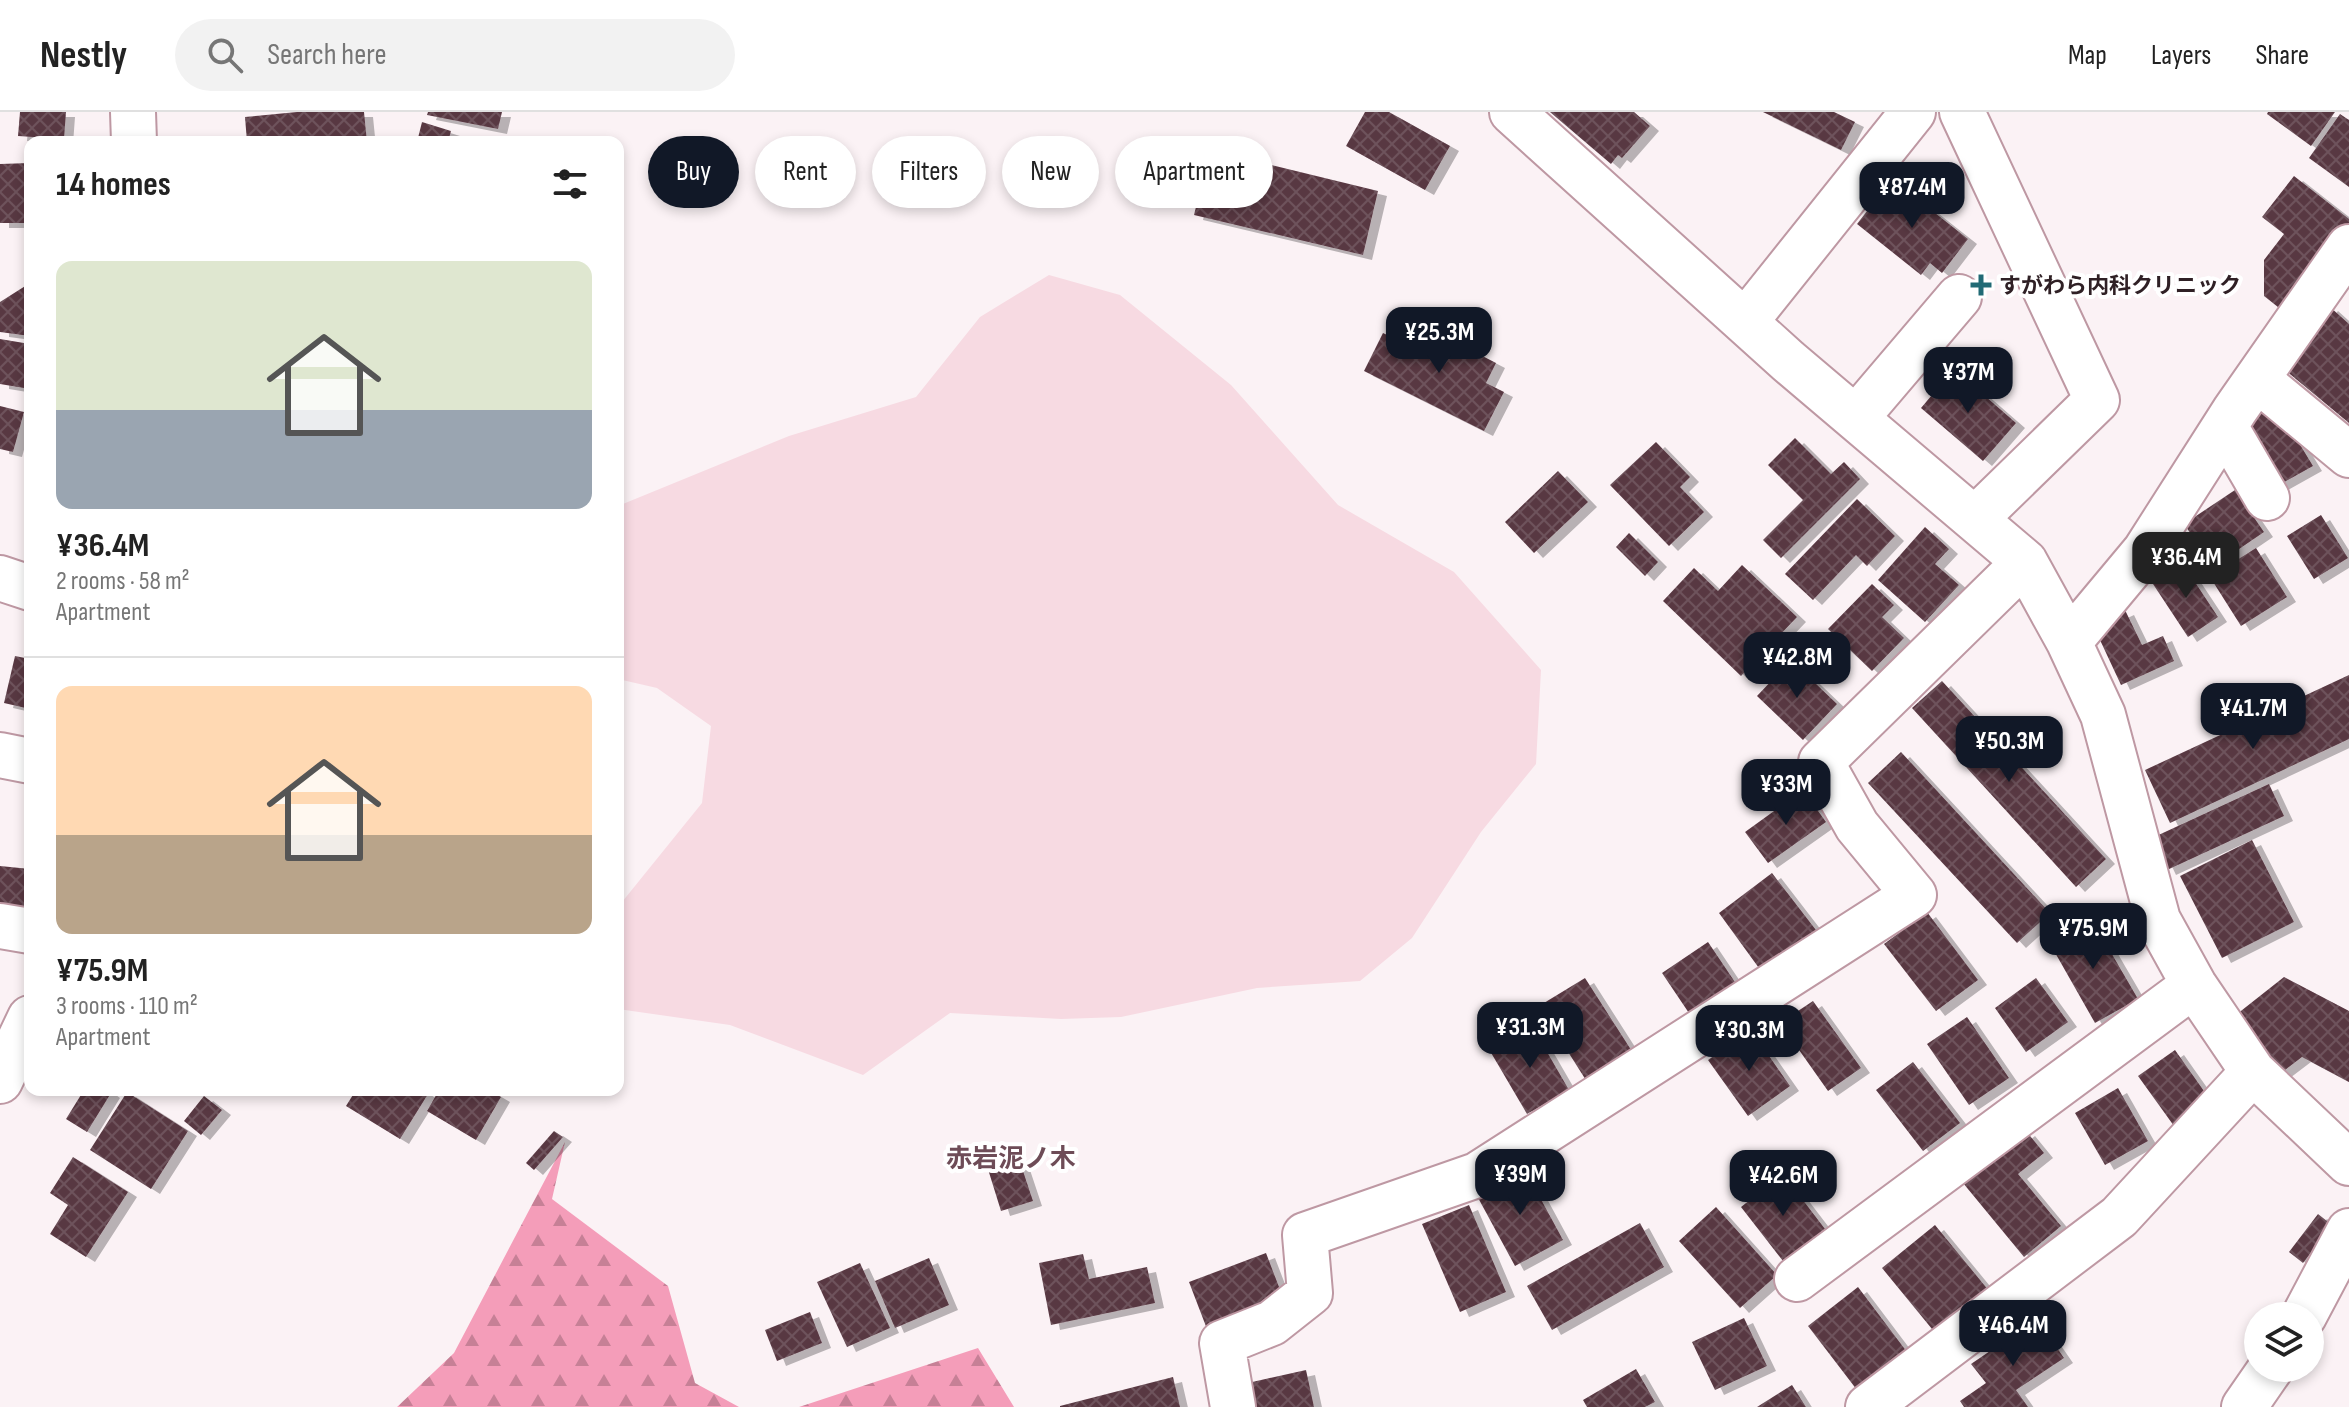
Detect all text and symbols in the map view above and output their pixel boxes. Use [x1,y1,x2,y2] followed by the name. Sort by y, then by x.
[175,19,735,91] search box
[40,33,127,78] text: Nestly
[203,33,247,77] icon: search
[267,37,386,73] text: Search here
[2068,39,2107,72] text: Map
[2151,39,2211,72] text: Layers
[2255,39,2309,72] text: Share
[648,136,739,208] chip: Buy
[755,136,856,208] chip: Rent
[872,136,986,208] chip: Filters
[1002,136,1099,208] chip: New
[1115,136,1273,208] chip: Apartment
[548,162,592,206] icon: filters
[1847,162,1977,230] pin: ¥87.4M
[56,164,171,205] text: 14 homes
[1877,172,1947,203] text: ¥87.4M
[1999,273,2241,300] place label: すがわら内科クリニック
[1970,274,1992,296] marker: すがわら内科クリニック
[1374,307,1504,375] pin: ¥25.3M
[252,313,396,457] icon: home
[1404,317,1474,348] text: ¥25.3M
[1921,347,2015,415] pin: ¥37M
[1942,357,1994,388] text: ¥37M
[56,525,149,566] text: ¥36.4M
[2121,532,2251,600] pin: ¥36.4M
[2150,542,2222,573] text: ¥36.4M
[56,566,190,597] text: 2 rooms · 58 m²
[56,597,150,628] text: Apartment
[1732,632,1862,700] pin: ¥42.8M
[1761,642,1833,673] text: ¥42.8M
[2188,683,2318,751] pin: ¥41.7M
[2219,693,2287,724] text: ¥41.7M
[1944,716,2074,784] pin: ¥50.3M
[1974,726,2044,757] text: ¥50.3M
[252,738,396,882] icon: home
[1739,759,1833,827] pin: ¥33M
[1759,769,1813,800] text: ¥33M
[2028,903,2158,971] pin: ¥75.9M
[2058,913,2128,944] text: ¥75.9M
[56,950,148,991] text: ¥75.9M
[56,991,198,1022] text: 3 rooms · 110 m²
[1465,1002,1595,1070] pin: ¥31.3M
[1684,1005,1814,1073] pin: ¥30.3M
[1495,1012,1565,1043] text: ¥31.3M
[1714,1015,1784,1046] text: ¥30.3M
[56,1022,150,1053] text: Apartment
[946,1144,1076,1175] district label: 赤岩泥ノ木
[1473,1149,1567,1217] pin: ¥39M
[1718,1150,1848,1218] pin: ¥42.6M
[1493,1159,1547,1190] text: ¥39M
[1748,1160,1818,1191] text: ¥42.6M
[1948,1300,2078,1368] pin: ¥46.4M
[2244,1302,2324,1382] map controls
[2244,1302,2324,1382] button: layers
[1977,1310,2049,1341] text: ¥46.4M

